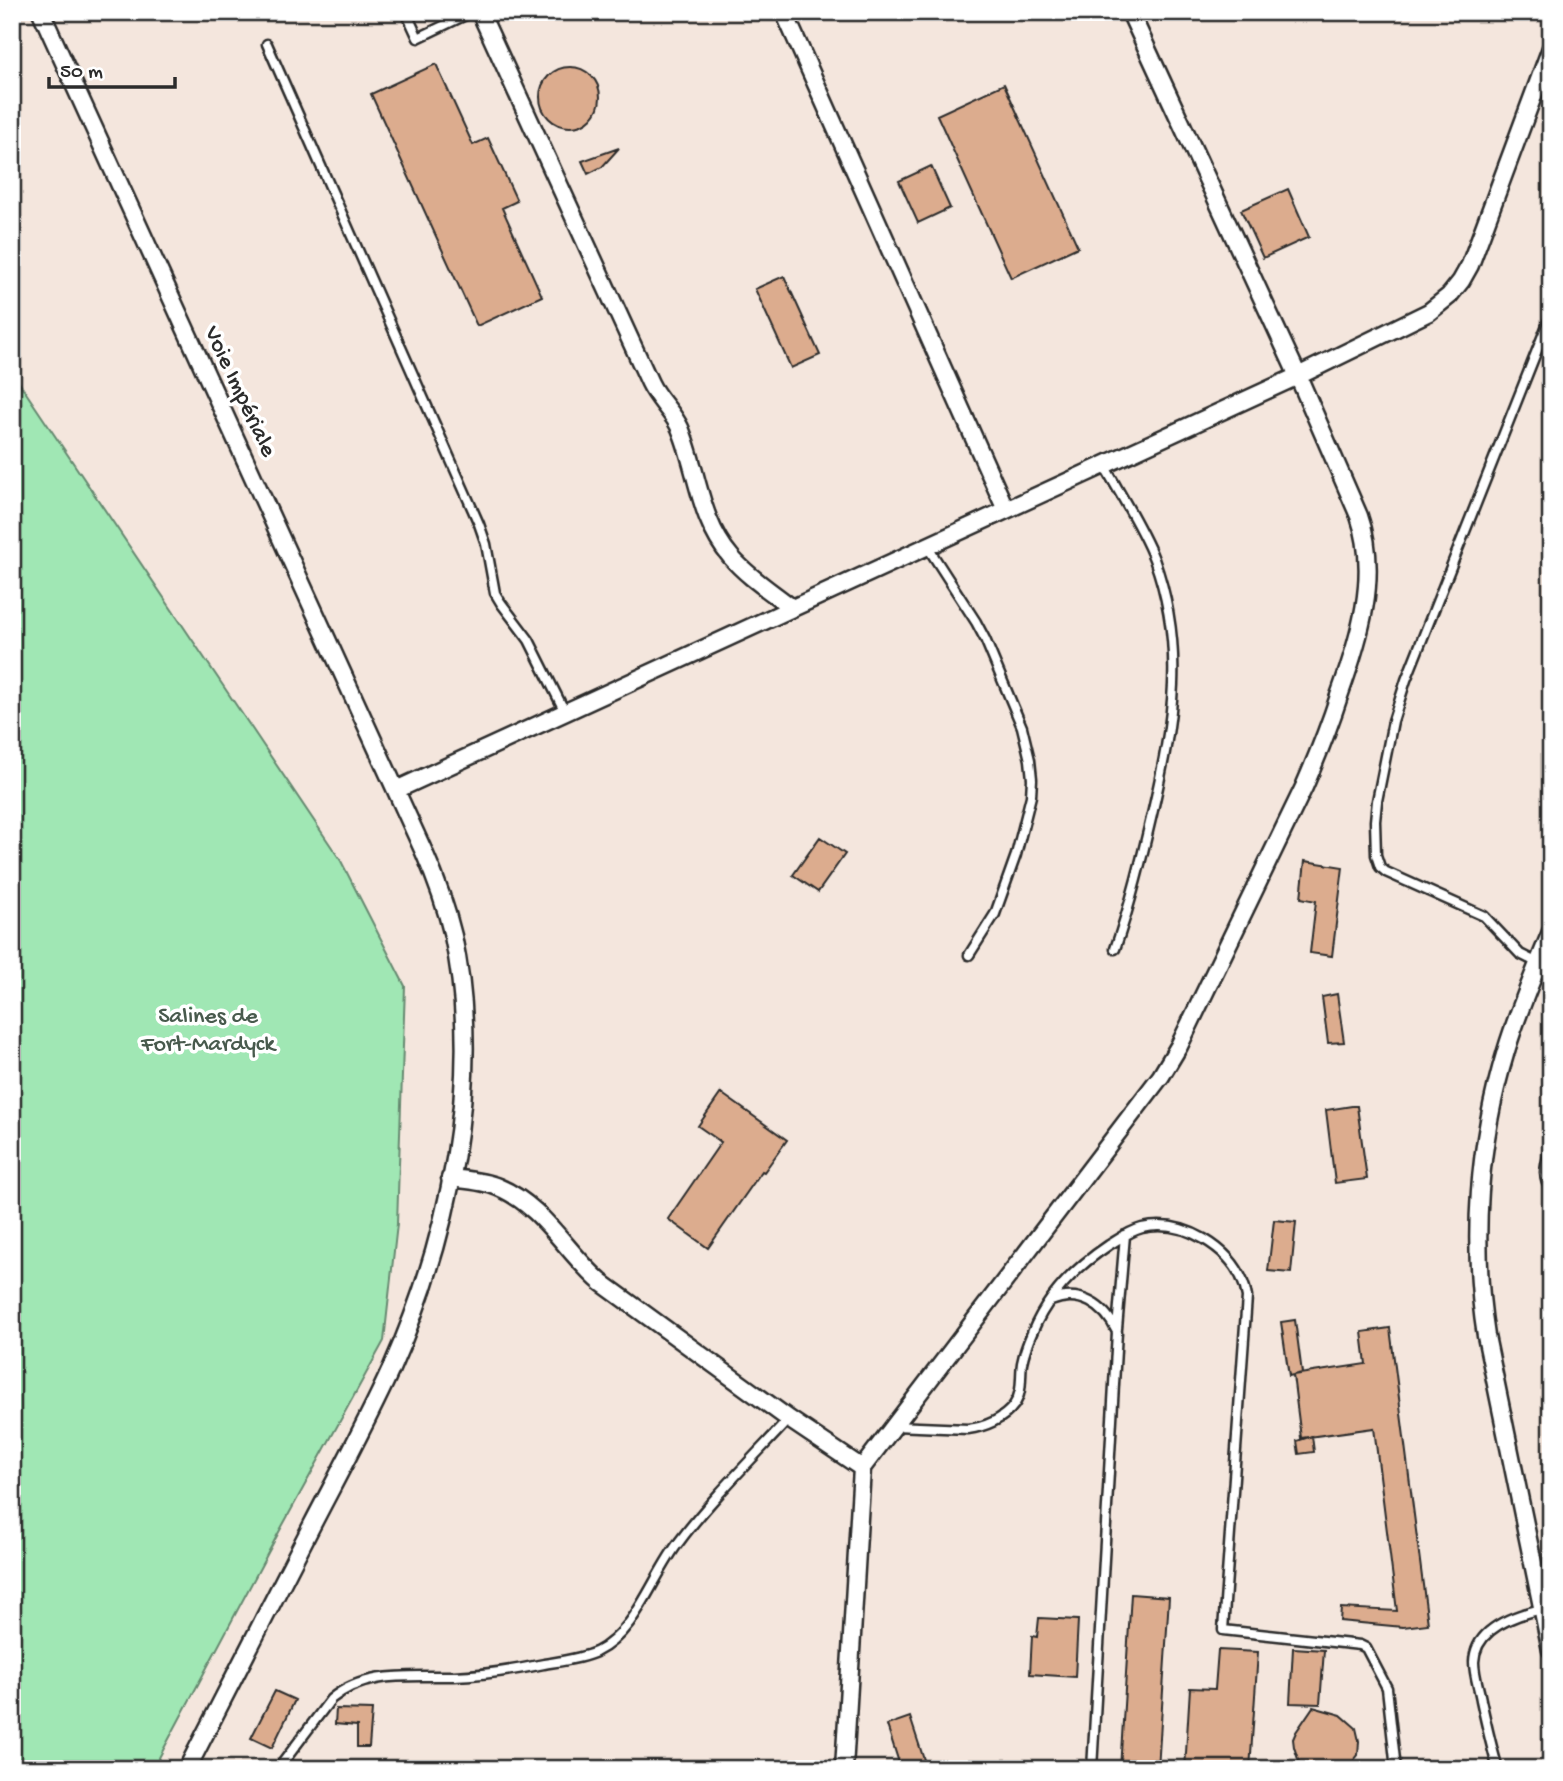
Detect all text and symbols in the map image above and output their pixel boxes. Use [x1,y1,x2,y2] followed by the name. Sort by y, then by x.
[49,46,175,90] scale bar
[60,61,103,86] text: 50 m
[196,321,282,462] street label: Voie Impériale
[140,1003,277,1060] park label: Salines de Fort-Mardyck

